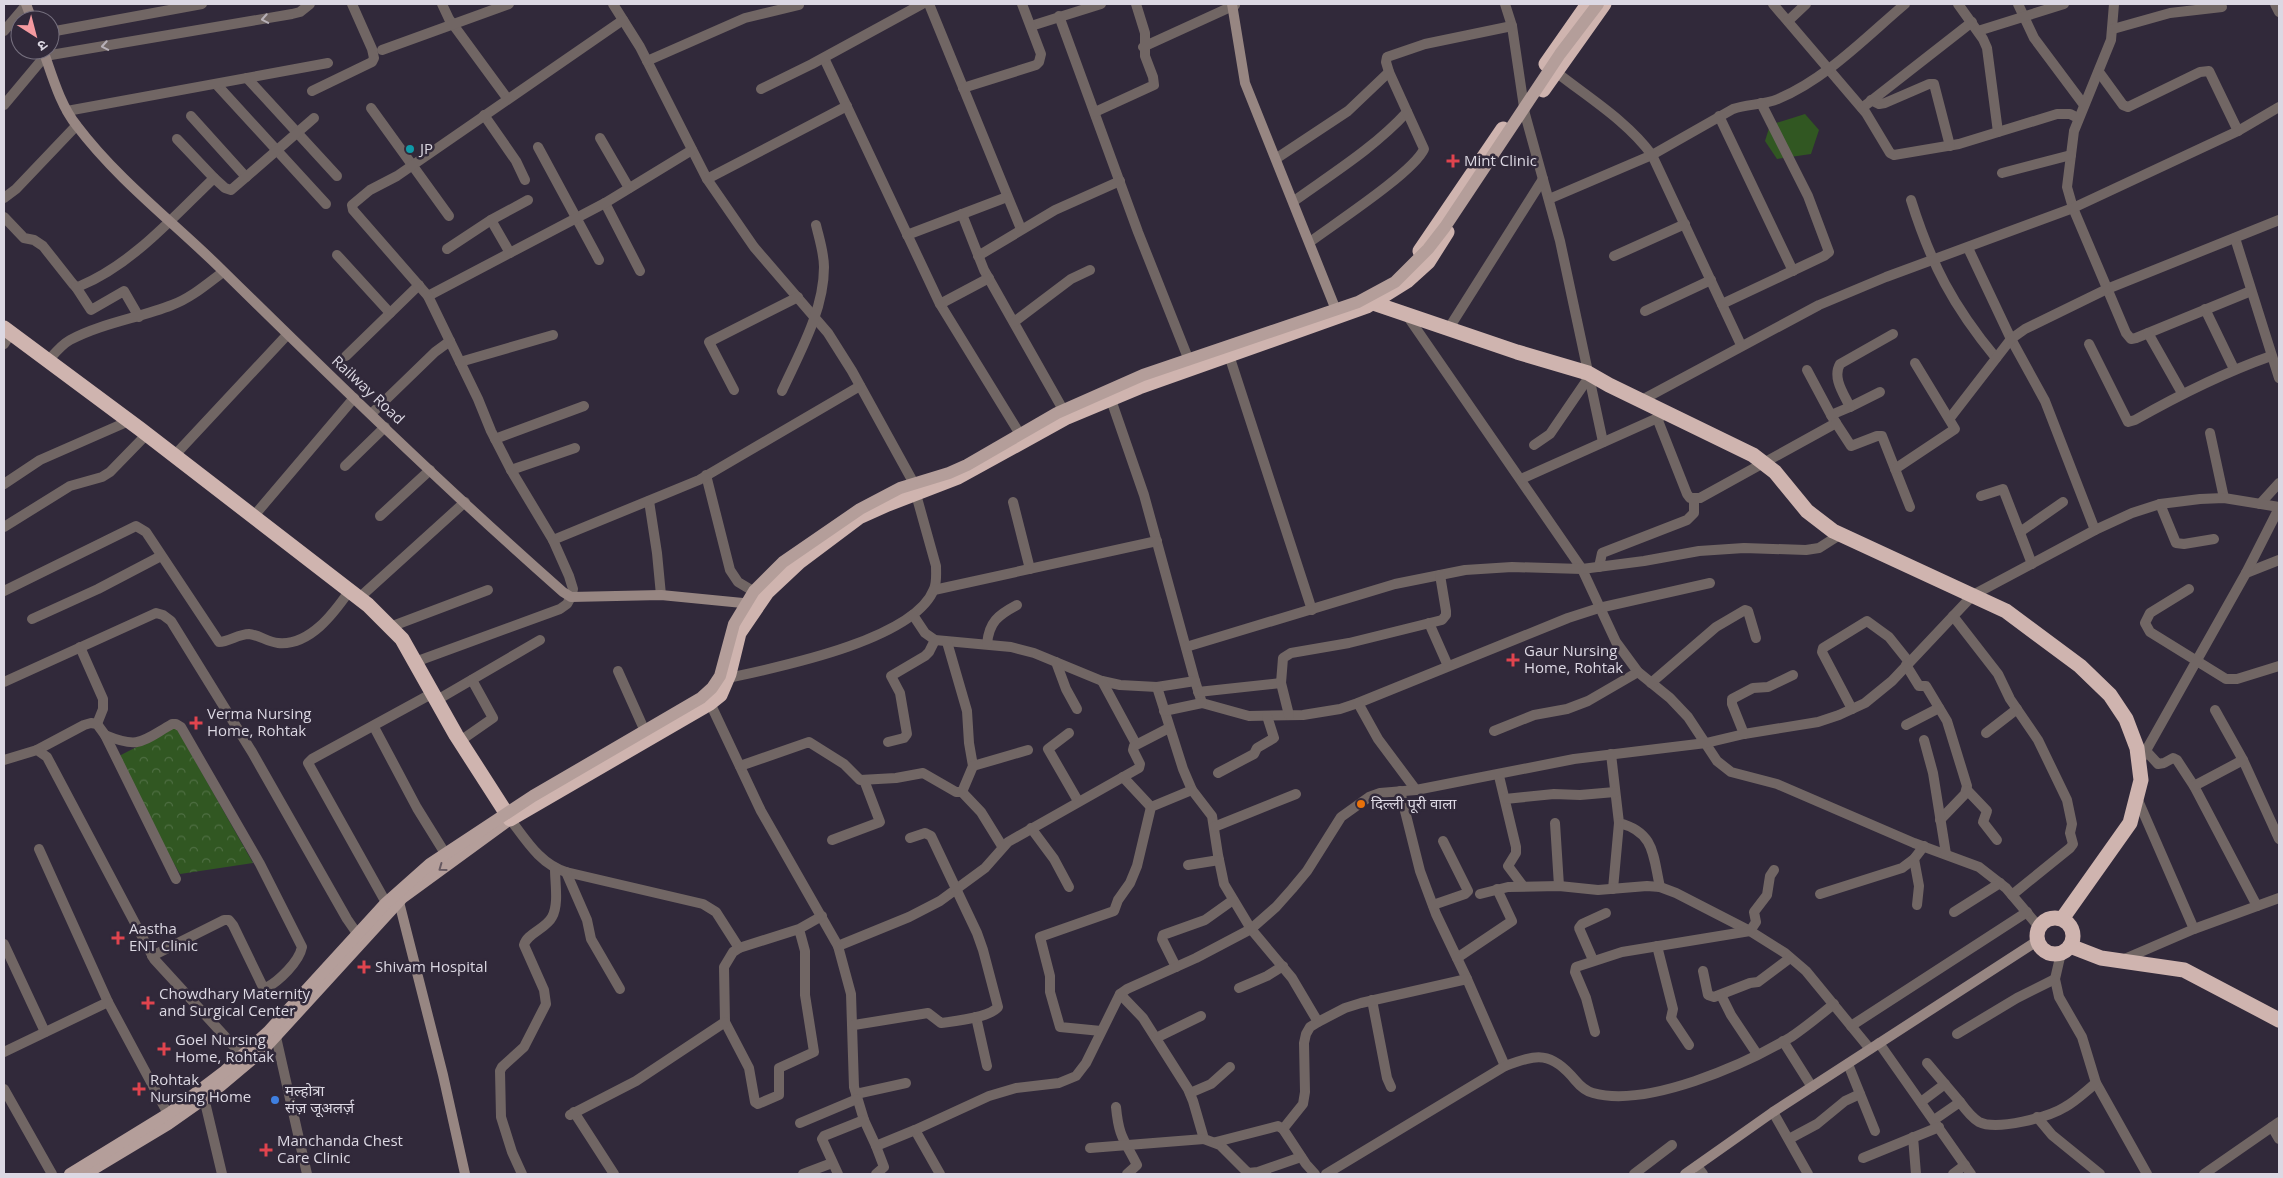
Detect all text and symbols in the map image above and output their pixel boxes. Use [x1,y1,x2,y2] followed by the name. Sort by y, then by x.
[10,10,60,60] north arrow
[260,13,269,23] one-way arrow
[33,36,52,56] text: उ
[100,40,109,50] one-way arrow
[418,138,433,158] place label: JP
[404,143,416,155] marker: JP
[1464,150,1537,170] place label: Mint Clinic
[1446,154,1460,168] marker: Mint Clinic
[328,350,409,428] street label: Railway Road
[1524,640,1623,677] place label: Gaur Nursing Home, Rohtak
[1506,653,1520,667] marker: Gaur Nursing Home, Rohtak
[207,703,312,740] place label: Verma Nursing Home, Rohtak
[189,716,203,730] marker: Verma Nursing Home, Rohtak
[1371,793,1457,814] place label: दिल्ली पूरी वाला
[1355,798,1367,810] marker: दिल्ली पूरी वाला
[438,862,448,871] one-way arrow
[129,918,198,955] place label: Aastha ENT Clinic
[111,931,125,945] marker: Aastha ENT Clinic
[375,956,488,976] place label: Shivam Hospital
[357,960,371,974] marker: Shivam Hospital
[159,983,311,1020] place label: Chowdhary Maternity and Surgical Center
[141,996,155,1010] marker: Chowdhary Maternity and Surgical Center
[175,1029,274,1066] place label: Goel Nursing Home, Rohtak
[157,1042,171,1056] marker: Goel Nursing Home, Rohtak
[150,1069,251,1106] place label: Rohtak Nursing Home
[285,1080,355,1118] place label: मल्होत्रा संज़ जूअलर्ज़
[132,1082,146,1096] marker: Rohtak Nursing Home
[269,1094,281,1106] marker: मल्होत्रा संज़ जूअलर्ज़
[277,1130,403,1167] place label: Manchanda Chest Care Clinic
[259,1143,273,1157] marker: Manchanda Chest Care Clinic

